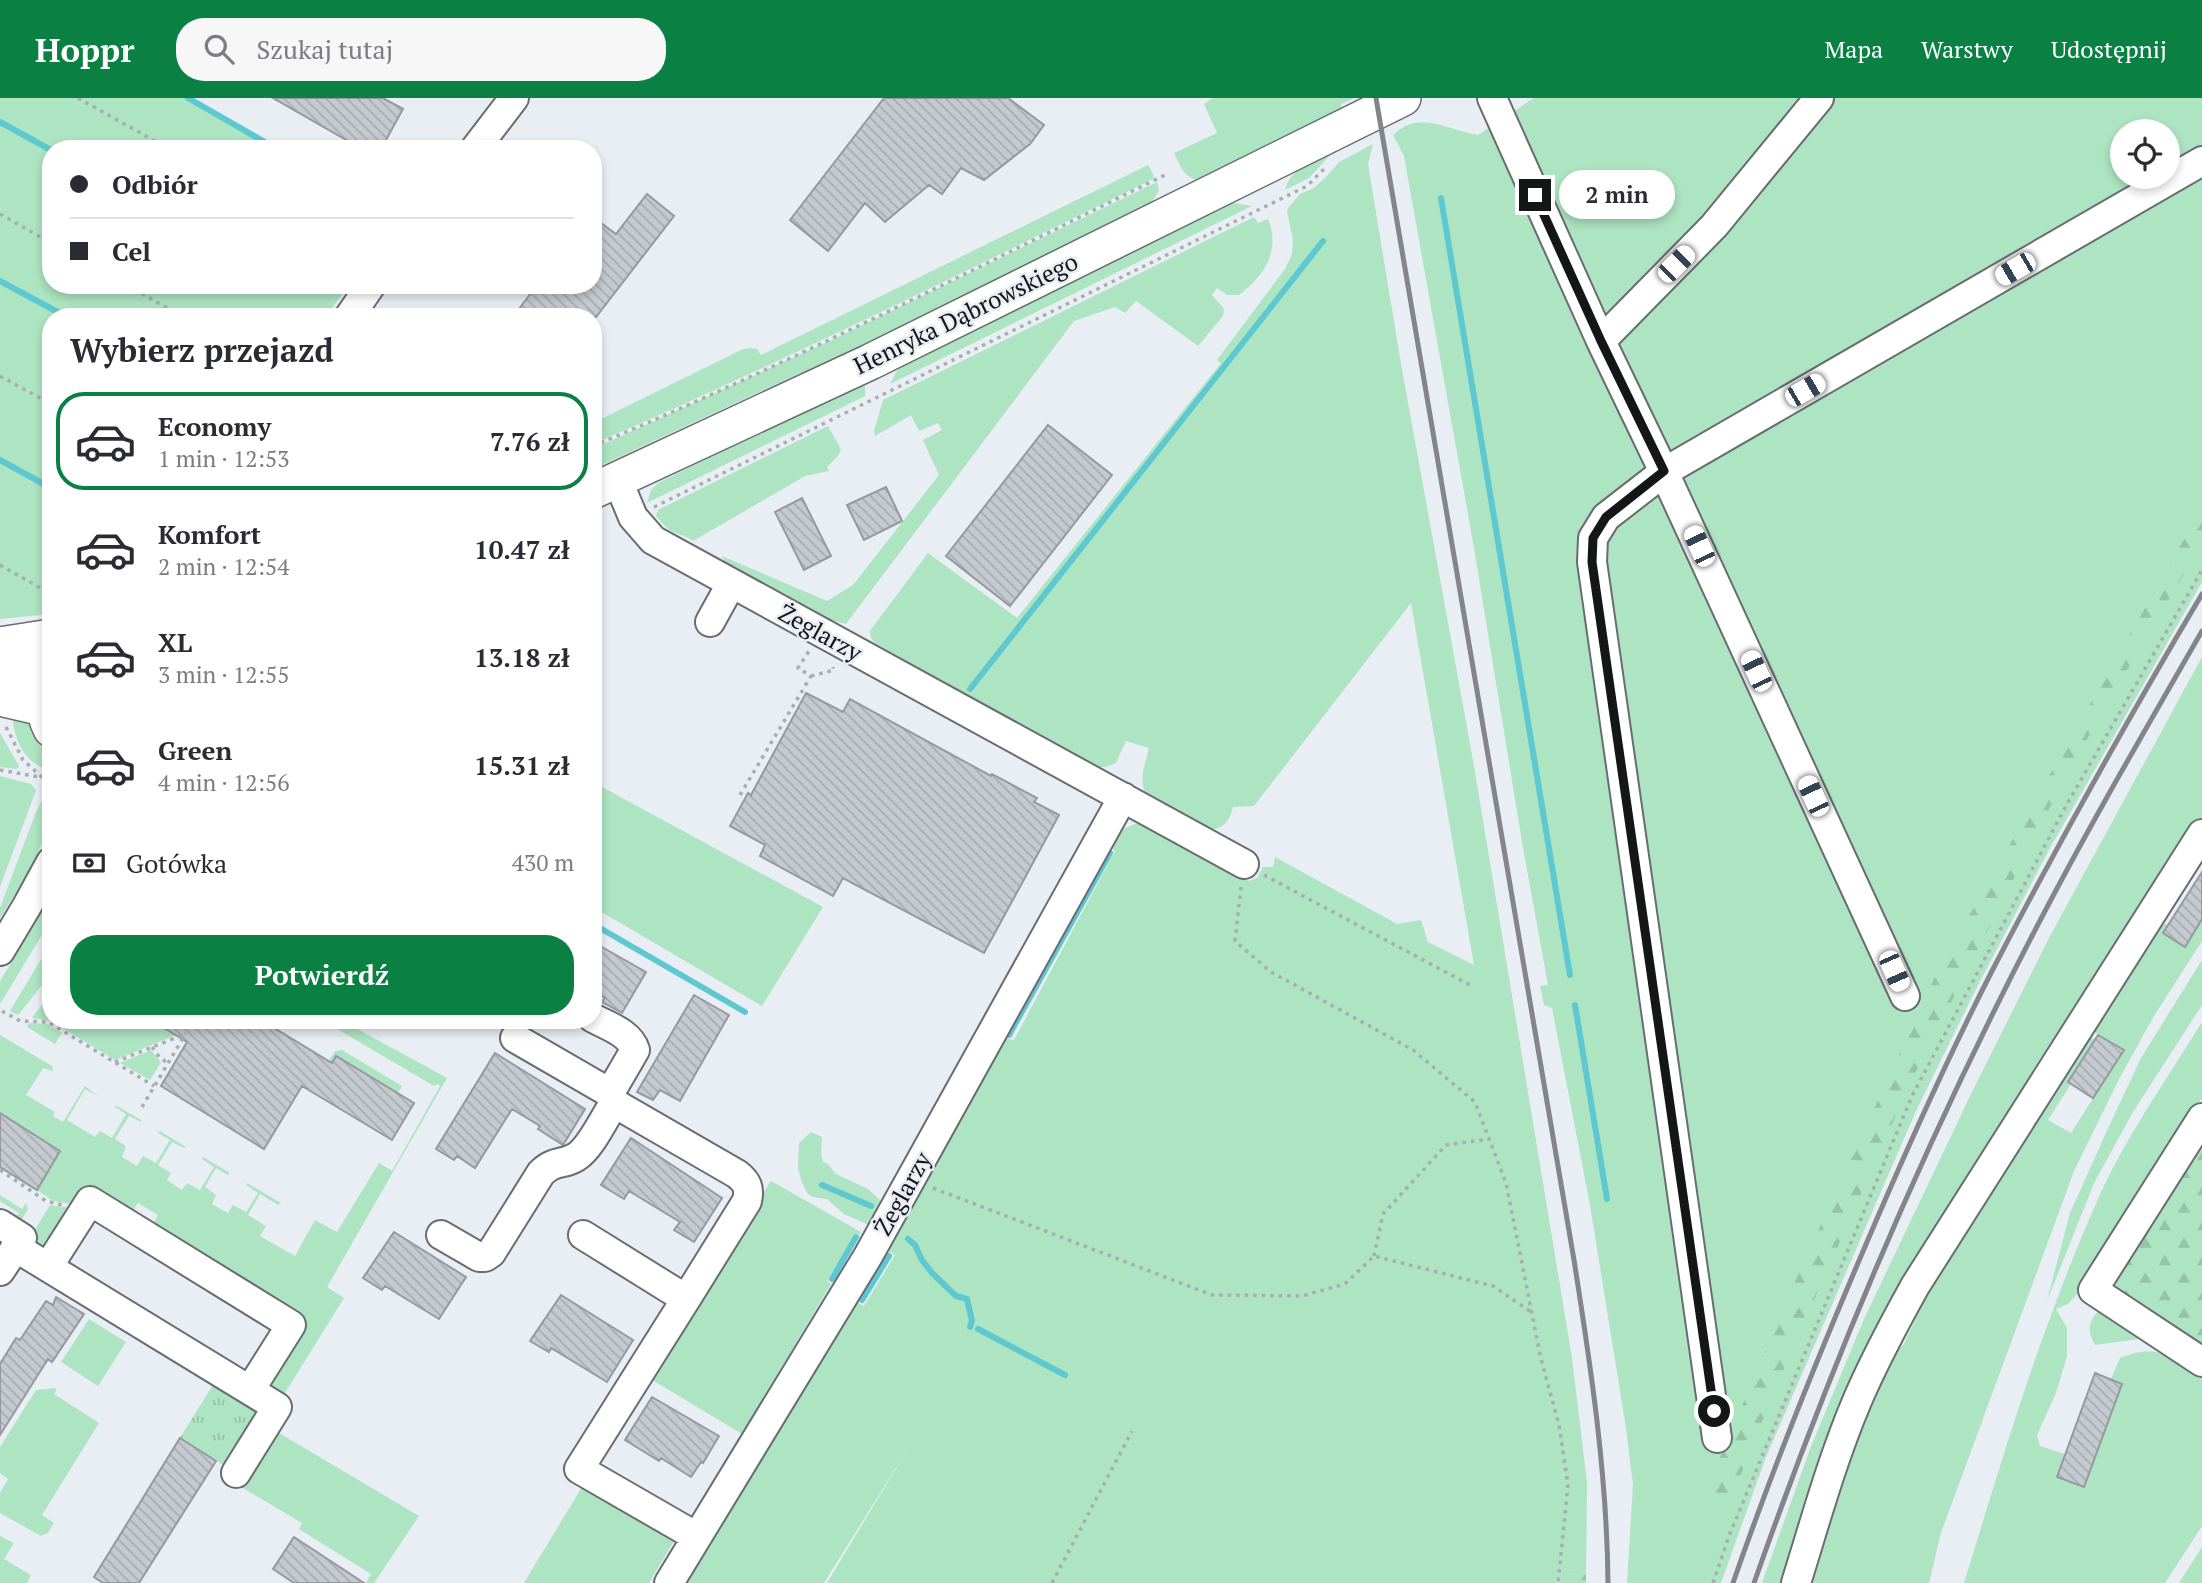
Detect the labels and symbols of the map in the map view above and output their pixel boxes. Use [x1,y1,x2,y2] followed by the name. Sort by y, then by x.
[1560,170,1675,220] callout: 2 min
[1519,179,1551,211] route end
[1654,242,1699,286] car
[848,245,1083,381] street label: Henryka Dąbrowskiego
[1992,249,2039,289] car
[1782,370,1829,410] car
[1681,523,1718,569] car
[773,596,869,669] street label: Żeglarzy
[1738,648,1775,694] car
[1795,773,1832,819] car
[1876,948,1913,994] car
[866,1145,939,1241] street label: Żeglarzy
[1698,1395,1730,1427] route start

